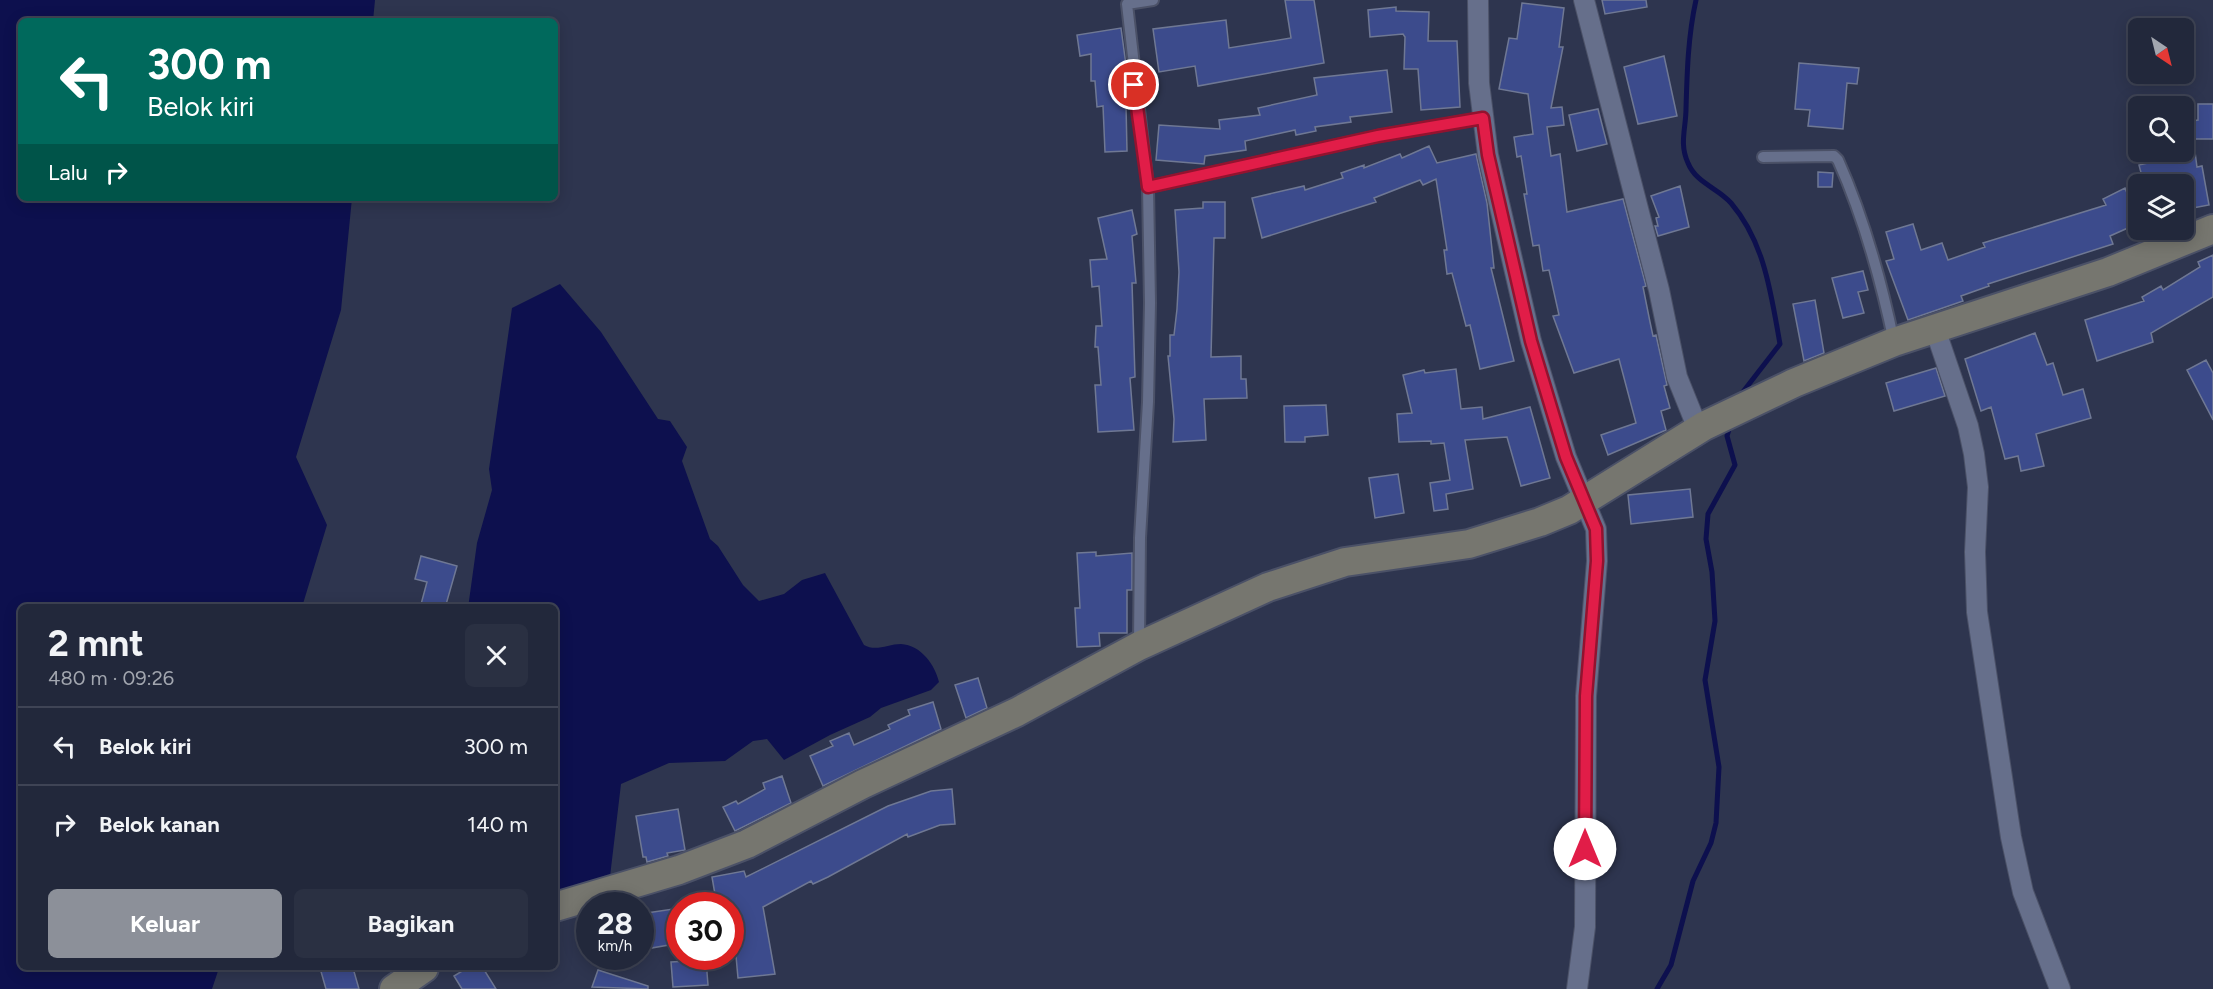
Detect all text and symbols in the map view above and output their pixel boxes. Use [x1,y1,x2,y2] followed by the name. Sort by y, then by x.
[2128,18,2194,84] north arrow
[2128,18,2194,240] map controls
[147,39,271,90] text: 300 m
[48,42,126,120] icon: left
[1108,59,1159,110] pin
[1117,68,1150,101] icon: arrive
[147,90,254,123] text: Belok kiri
[2128,96,2194,162] button: search
[100,156,133,189] icon: right
[48,159,88,186] text: Lalu
[2128,174,2194,240] button: layers
[48,622,144,665] text: 2 mnt
[465,624,528,687] button: close
[48,666,174,690] text: 480 m · 09:26
[48,730,81,763] icon: left
[99,733,192,760] text: Belok kiri
[464,733,528,760] text: 300 m
[48,808,81,841] icon: right
[99,811,220,838] text: Belok kanan
[467,811,528,838] text: 140 m
[1553,817,1617,881] position arrow
[48,889,282,958] button: Keluar
[294,889,528,958] button: Bagikan
[666,892,744,970] speed limit sign: 30
[597,905,633,942] text: 28
[598,937,632,955] text: km/h

